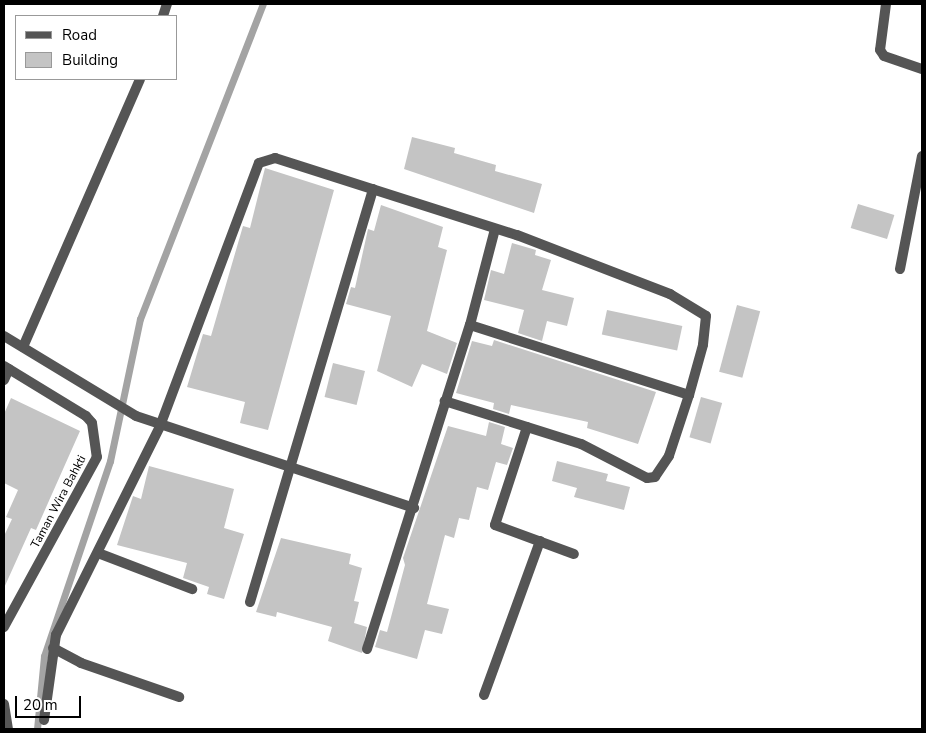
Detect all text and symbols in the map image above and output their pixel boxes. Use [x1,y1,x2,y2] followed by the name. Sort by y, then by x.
[15,15,178,80] legend
[62,25,97,45] text: Road
[62,50,118,70] text: Building
[28,453,90,551] street label: Taman Wira Bahkti
[18,686,84,718] scale bar
[23,695,58,715] text: 20 m

